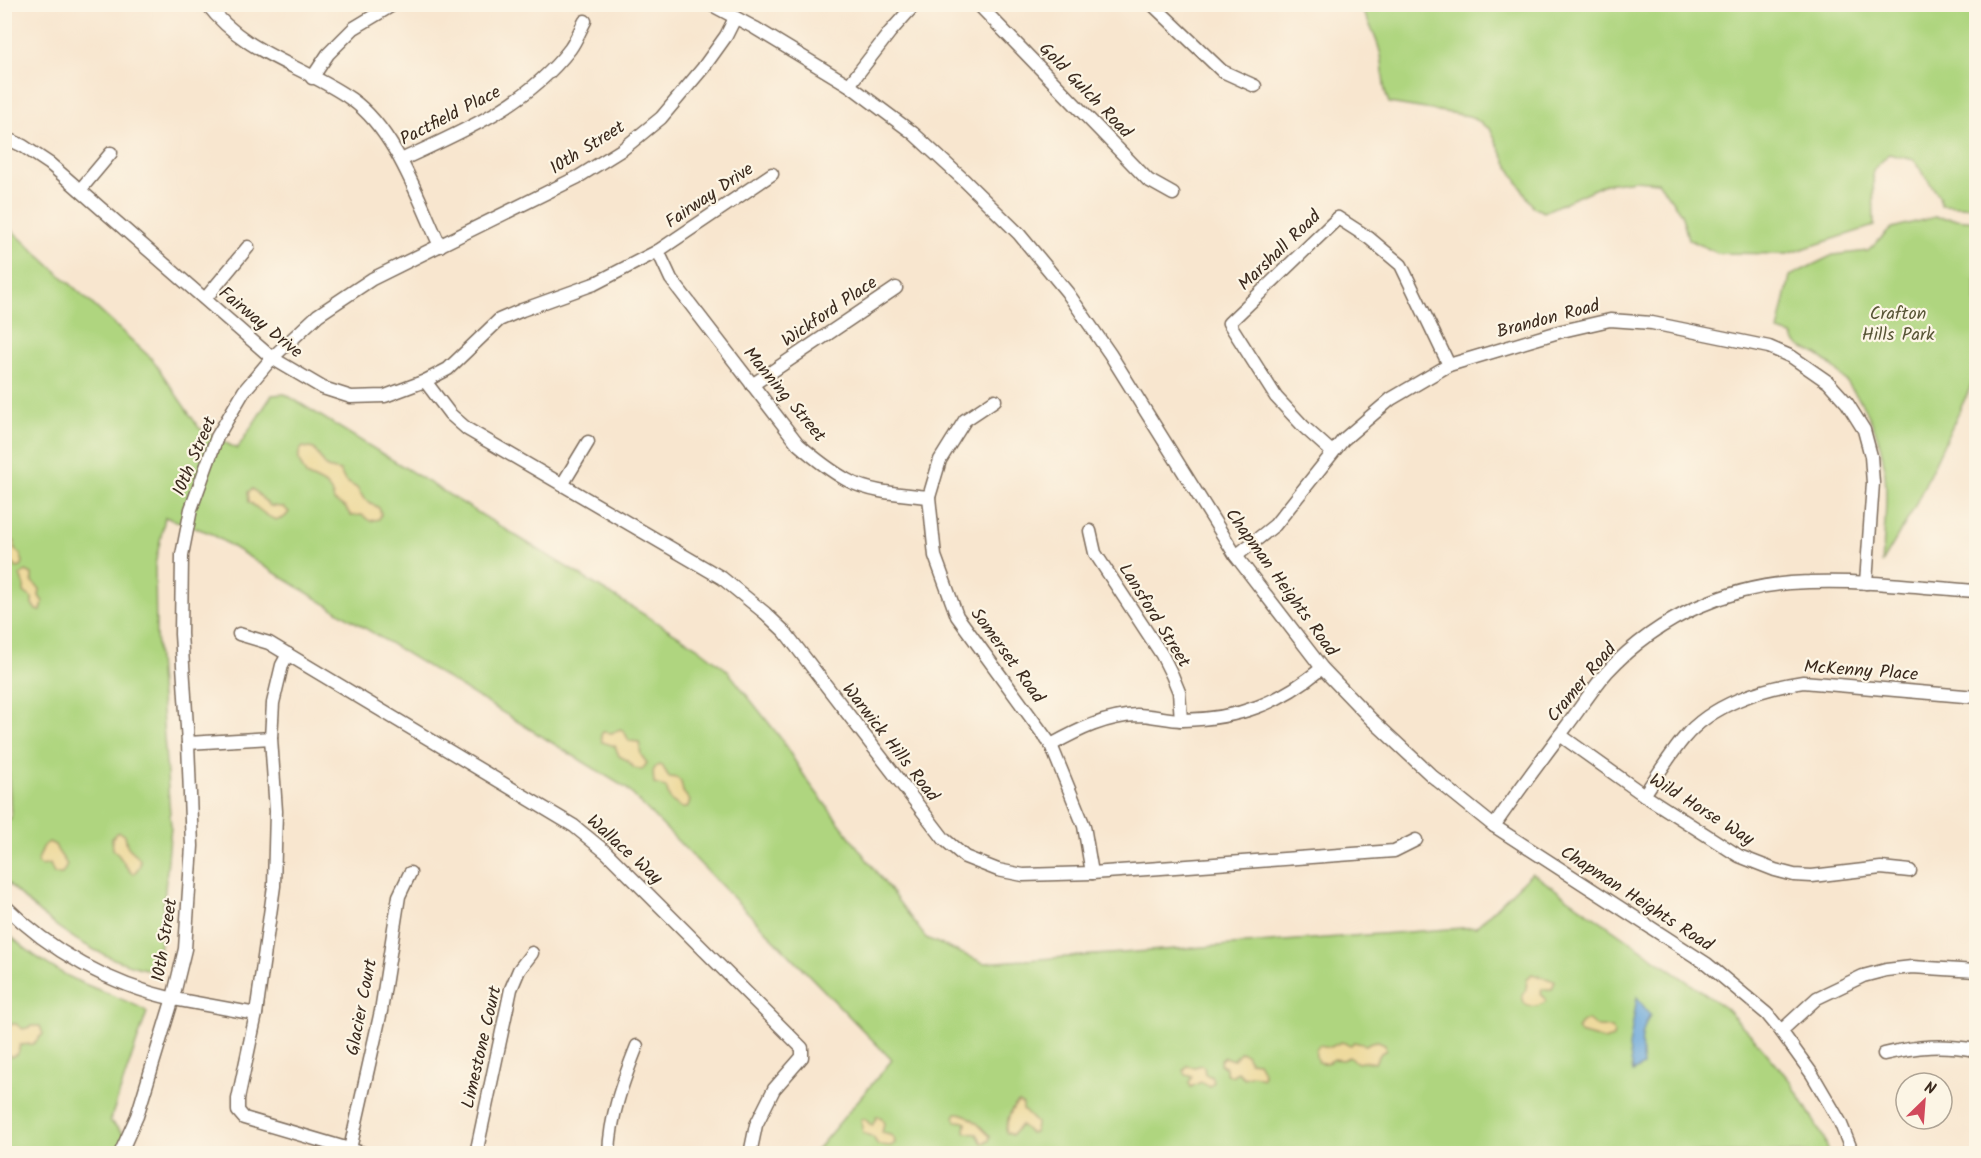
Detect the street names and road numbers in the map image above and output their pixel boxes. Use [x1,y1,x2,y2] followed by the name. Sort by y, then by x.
[1031,36,1139,147] street label: Gold Gulch Road
[395,78,506,154] street label: Pactfield Place
[544,113,632,183] street label: 10th Street
[660,156,760,237] street label: Fairway Drive
[1232,203,1329,298] street label: Marshall Road
[776,269,884,355] street label: Wickford Place
[211,280,309,366] street label: Fairway Drive
[1494,292,1604,347] street label: Brandon Road
[735,341,833,450] street label: Manning Street
[166,411,226,501] street label: 10th Street
[1217,502,1345,664] street label: Chapman Heights Road
[1110,558,1198,674] street label: Lansford Street
[962,602,1052,711] street label: Somerset Road
[1540,636,1625,729] street label: Cramer Road
[1803,653,1919,690] street label: McKenny Place
[834,677,946,810] street label: Warwick Hills Road
[1643,766,1760,854] street label: Wild Horse Way
[579,808,669,893] street label: Wallace Way
[1554,839,1719,960] street label: Chapman Heights Road
[145,895,187,984] street label: 10th Street
[339,955,386,1058] street label: Glacier Court
[454,982,511,1111] street label: Limestone Court

